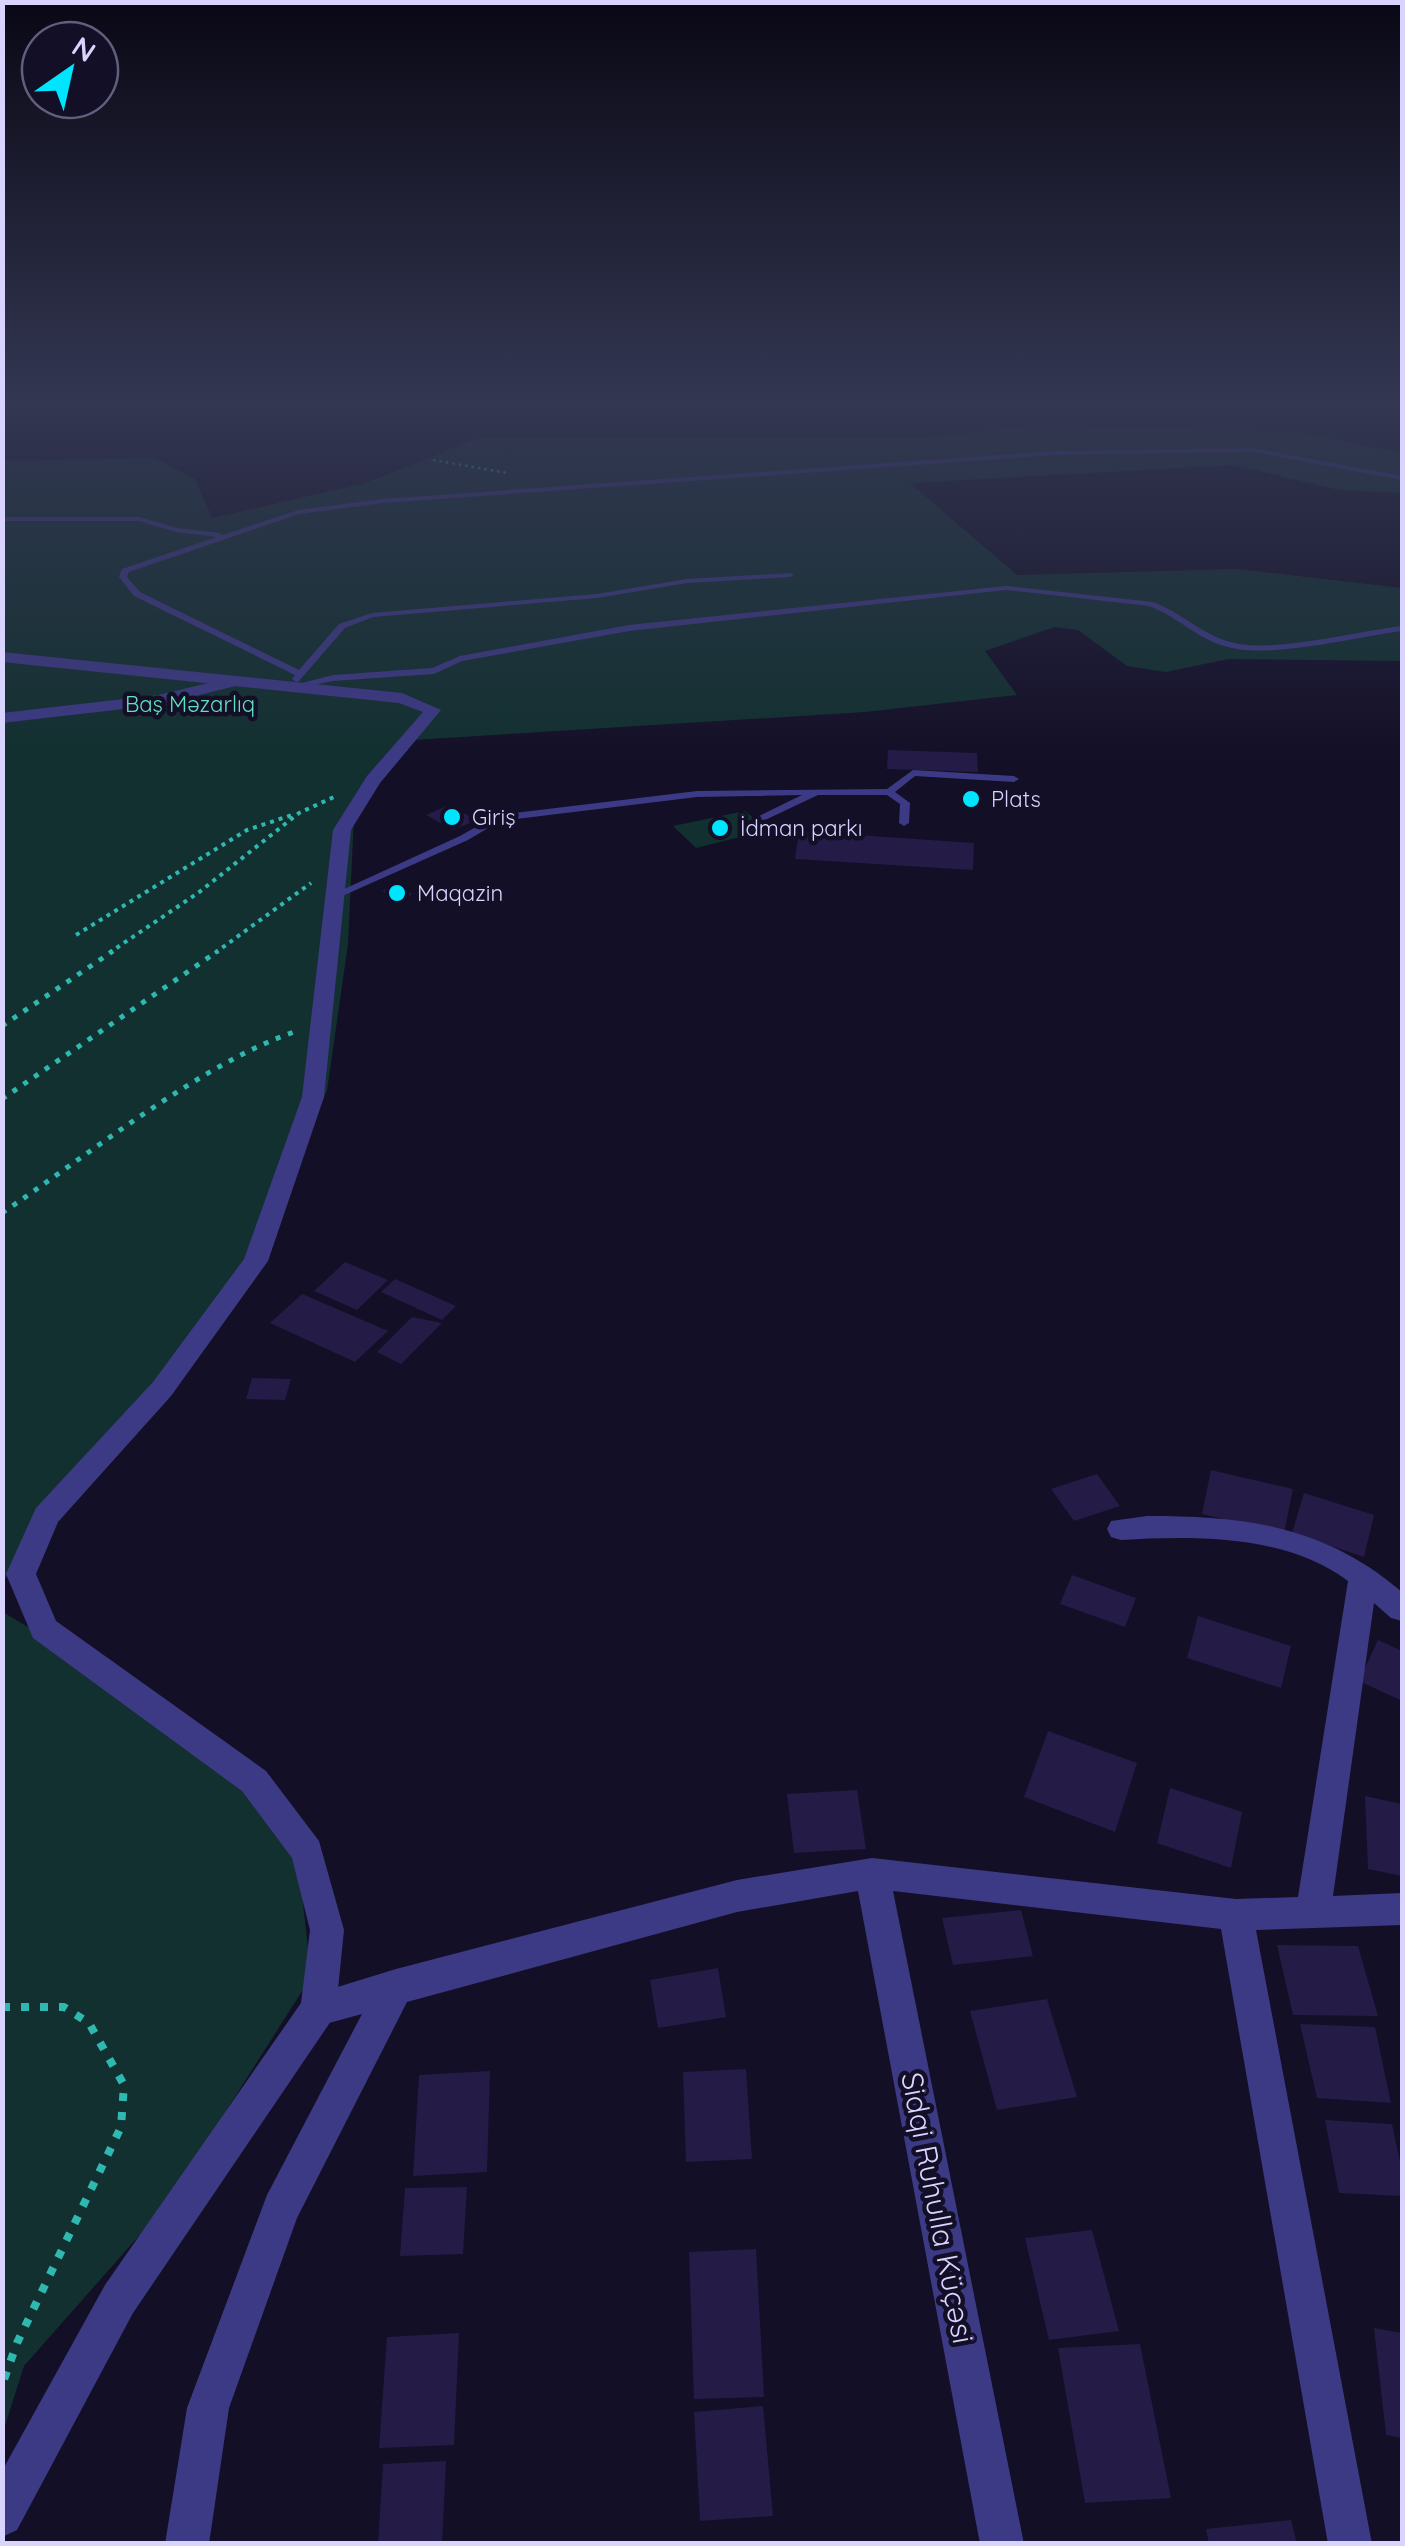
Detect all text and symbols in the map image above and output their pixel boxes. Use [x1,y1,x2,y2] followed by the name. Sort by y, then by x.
[20,20,120,120] north arrow
[66,29,103,69] text: N
[125,690,255,718] park label: Baş Məzarlıq
[991,785,1041,813] place label: Plats
[960,788,982,810] marker: Plats
[472,803,516,831] place label: Giriş
[441,806,463,828] marker: Giriş
[740,814,863,842] place label: İdman parkı
[709,817,731,839] marker: İdman parkı
[417,879,503,907] place label: Maqazin
[386,882,408,904] marker: Maqazin
[893,2069,983,2347] street label: Sidqi Ruhulla Küçəsi

